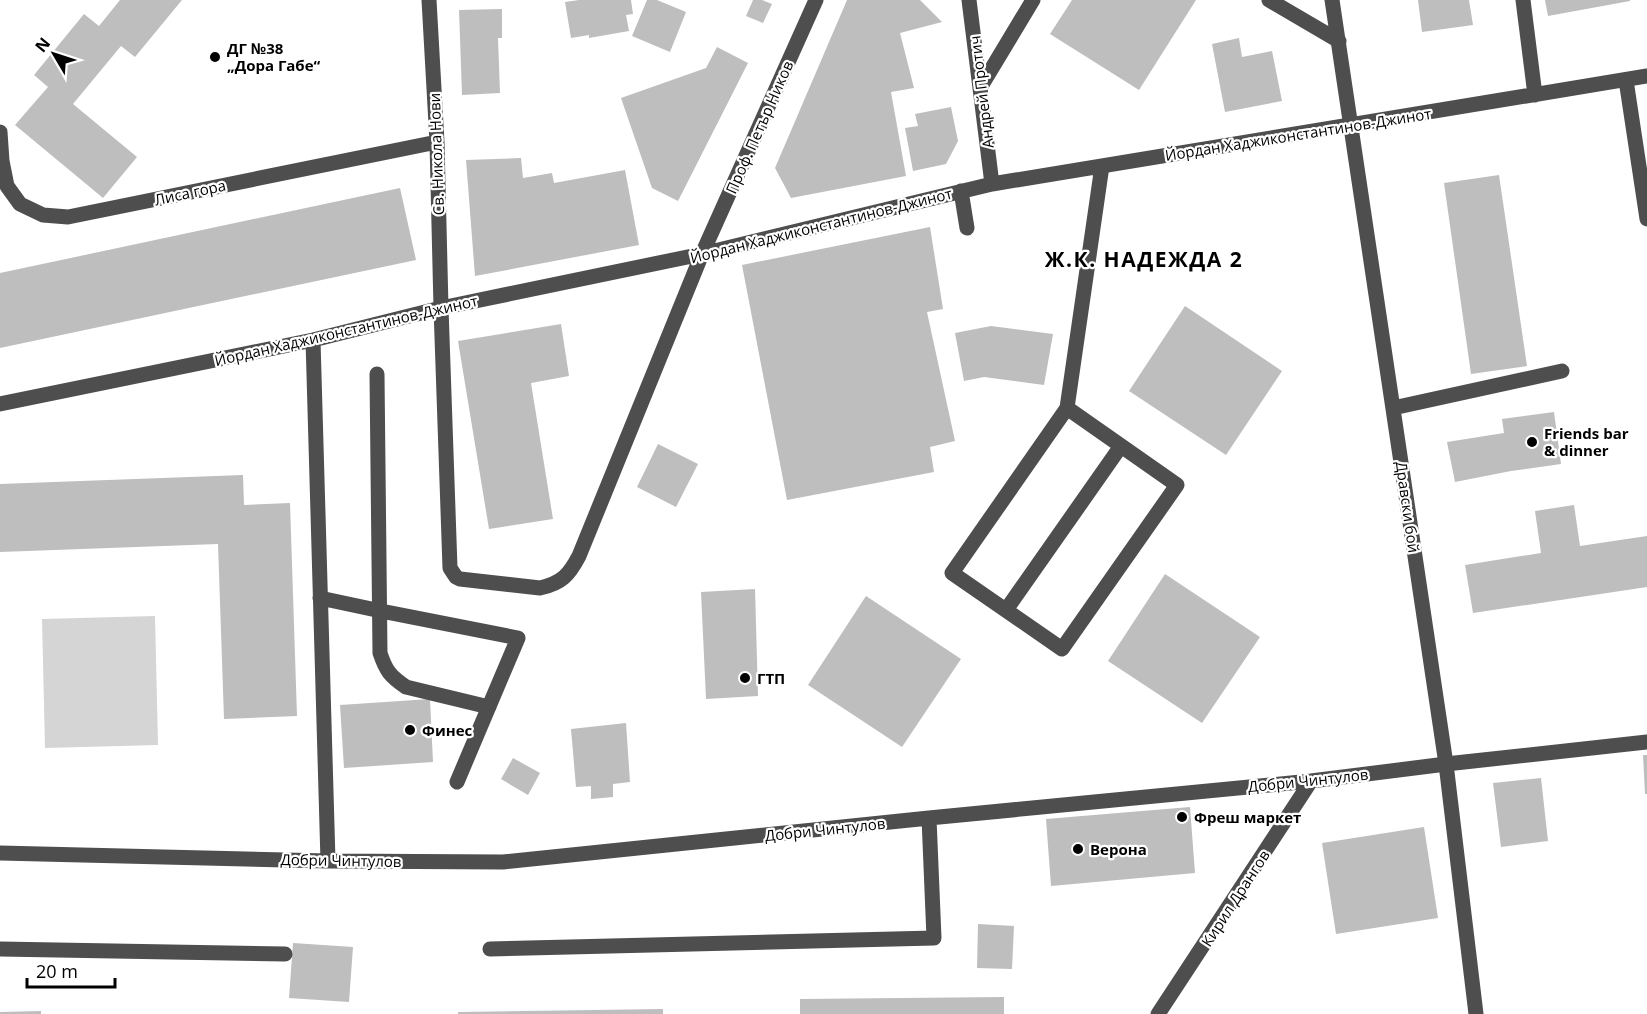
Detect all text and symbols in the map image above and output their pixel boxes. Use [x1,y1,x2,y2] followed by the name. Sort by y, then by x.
[24,24,84,84] north arrow
[30,33,55,57] text: N
[964,34,998,150] street label: Андрей Протич
[227,38,321,75] place label: ДГ №38 „Дора Габе“
[208,50,222,64] marker: ДГ №38 „Дора Габе“
[721,57,797,197] street label: Проф. Петър Ников
[424,93,448,215] street label: Св. Никола Нови
[1163,103,1433,165] street label: Йордан Хаджиконстантинов-Джинот
[152,175,228,209] street label: Лиса гора
[688,183,954,267] street label: Йордан Хаджиконстантинов-Джинот
[1045,245,1243,273] district label: Ж.К. НАДЕЖДА 2
[212,290,480,370] street label: Йордан Хаджиконстантинов-Джинот
[1544,423,1629,460] place label: Friends bar & dinner
[1525,435,1539,449] marker: Friends bar & dinner
[1392,460,1424,554] street label: Дравски бой
[757,668,785,688] place label: ГТП
[738,671,752,685] marker: ГТП
[422,720,472,740] place label: Финес
[403,723,417,737] marker: Финес
[1247,764,1369,796] street label: Добри Чинтулов
[1194,807,1301,827] place label: Фреш маркет
[1175,810,1189,824] marker: Фреш маркет
[764,813,886,845] street label: Добри Чинтулов
[1090,839,1147,859] place label: Верона
[1071,842,1085,856] marker: Верона
[1196,846,1274,950] street label: Кирил Дрангов
[280,849,402,871] street label: Добри Чинтулов
[27,951,116,989] scale bar
[36,959,78,983] text: 20 m

